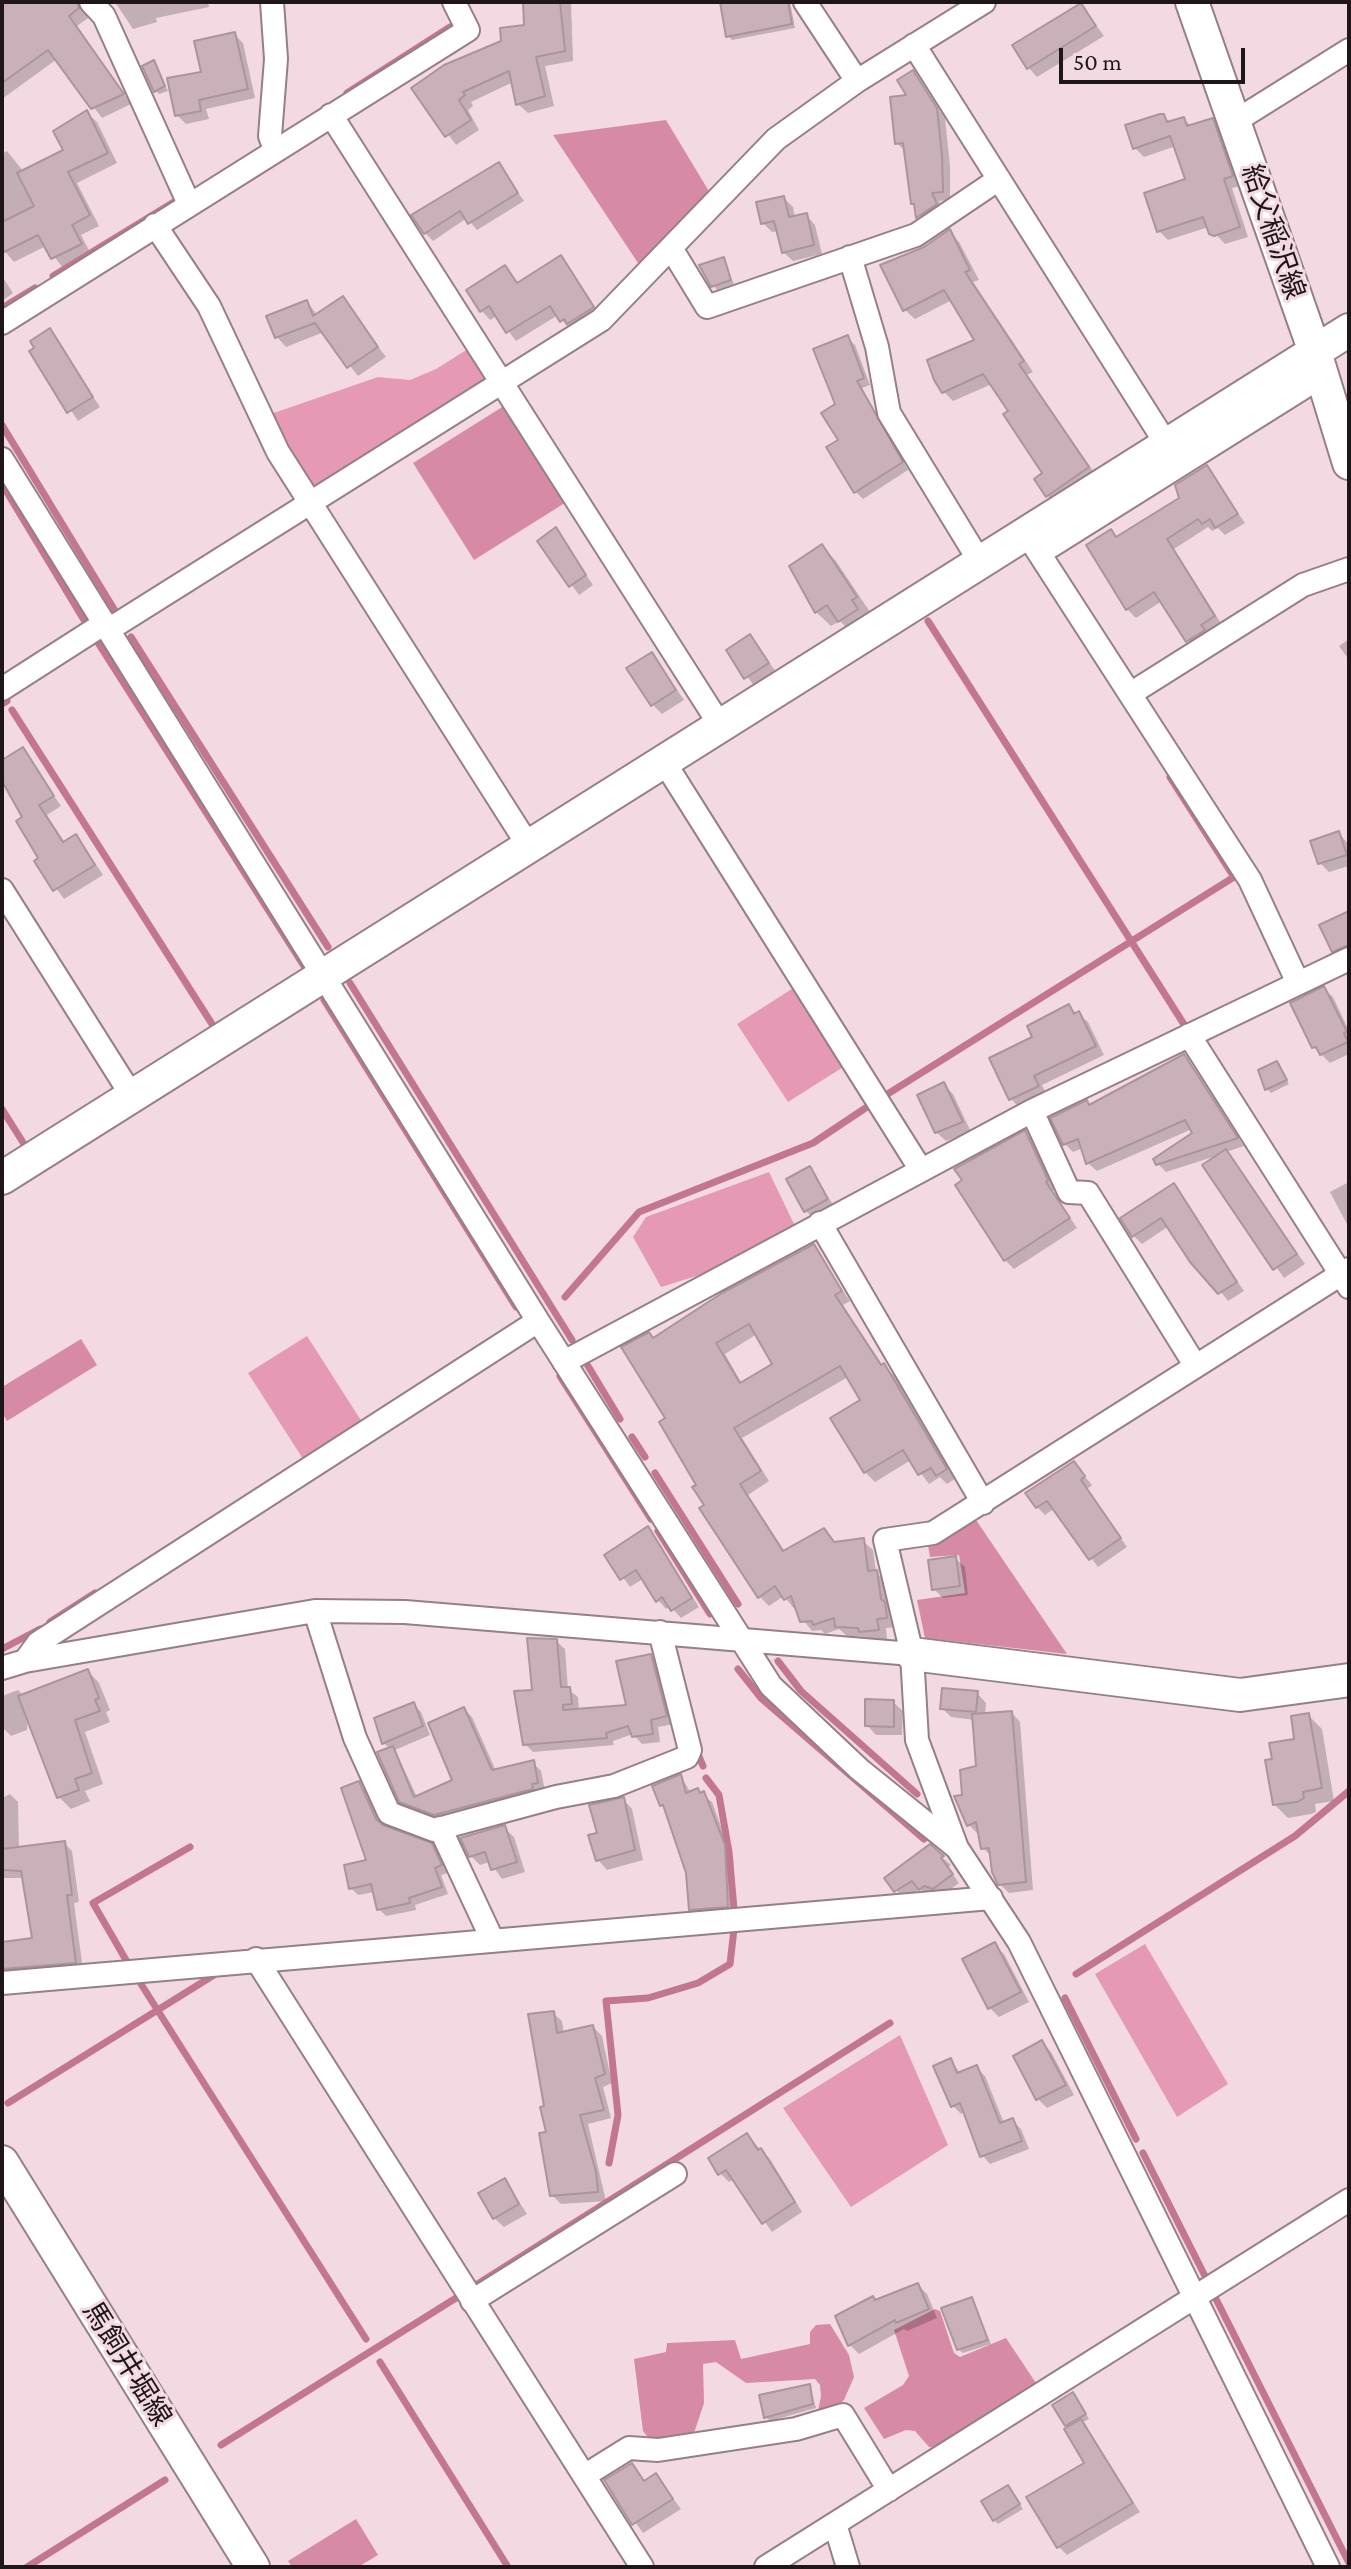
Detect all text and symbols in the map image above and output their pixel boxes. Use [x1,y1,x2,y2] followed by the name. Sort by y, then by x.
[1063,32,1249,82] scale bar
[1073,48,1122,75] text: 50 m
[1234,160,1312,304] street label: 給父稲沢線
[76,2296,178,2432] street label: 馬飼井堀線

